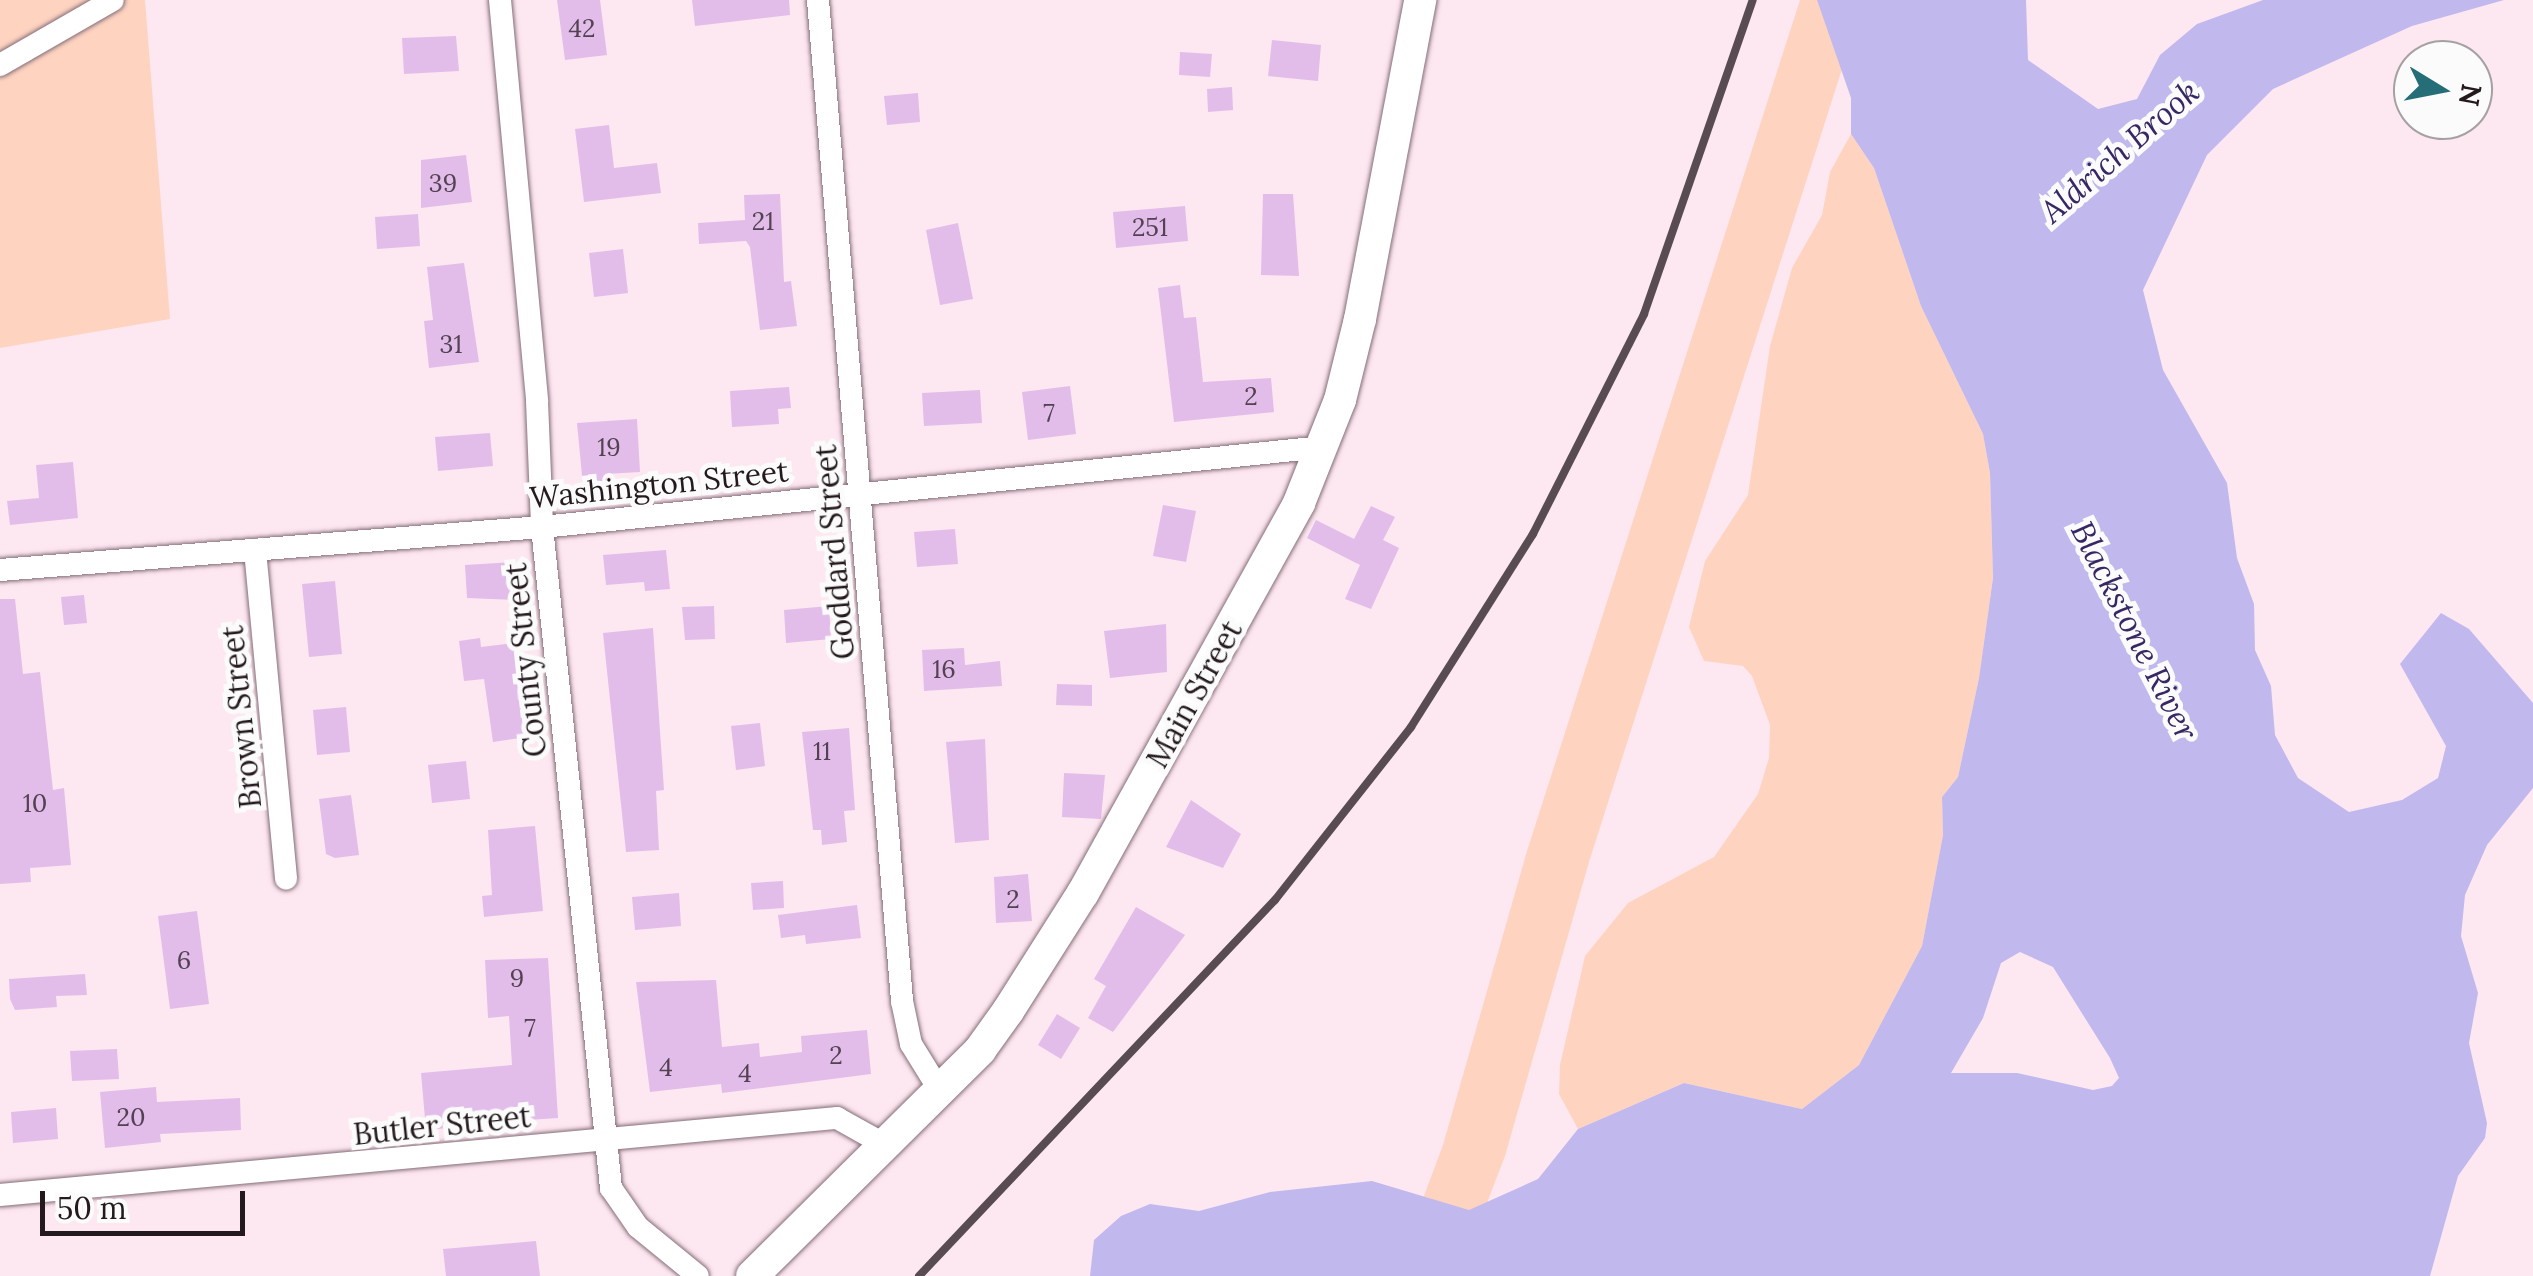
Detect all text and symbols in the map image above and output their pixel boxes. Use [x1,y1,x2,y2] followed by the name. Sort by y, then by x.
[569,13,595,43] house number: 42
[2393,40,2493,140] north arrow
[2033,73,2207,231] water label: Aldrich Brook
[2451,81,2490,109] text: N
[429,168,457,198] house number: 39
[752,206,774,236] house number: 21
[1132,212,1168,242] house number: 251
[439,329,463,359] house number: 31
[1244,381,1258,411] house number: 2
[1043,398,1055,428] house number: 7
[597,432,621,462] house number: 19
[807,443,861,661] street label: Goddard Street
[528,453,790,515] street label: Washington Street
[2062,515,2206,747] water label: Blackstone River
[497,561,553,759] street label: County Street
[1139,614,1249,774] street label: Main Street
[214,624,268,810] street label: Brown Street
[932,654,956,684] house number: 16
[813,736,831,766] house number: 11
[23,788,47,818] house number: 10
[1006,884,1020,914] house number: 2
[177,945,191,975] house number: 6
[510,963,524,993] house number: 9
[524,1013,536,1043] house number: 7
[829,1040,843,1070] house number: 2
[659,1052,673,1082] house number: 4
[738,1058,752,1088] house number: 4
[351,1098,533,1152] street label: Butler Street
[117,1102,145,1132] house number: 20
[45,1171,250,1233] scale bar
[57,1189,127,1227] text: 50 m

